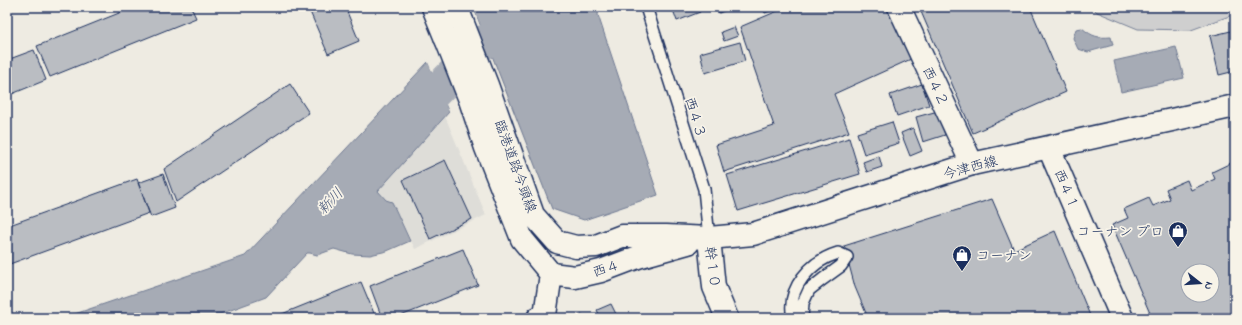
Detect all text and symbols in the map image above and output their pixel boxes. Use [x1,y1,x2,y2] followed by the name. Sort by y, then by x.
[916,63,953,110] street label: 西４２
[678,94,711,141] street label: 西４３
[488,117,541,216] street label: 臨港道路今頭線
[941,151,1000,186] street label: 今津西線
[1048,166,1083,213] street label: 西４１
[312,183,349,220] water label: 新川
[1167,220,1189,248] shop icon: コーナン プロ
[1077,222,1164,243] place label: コーナン プロ
[951,244,973,272] shop icon: コーナン
[698,245,725,289] street label: 幹１０
[976,246,1032,267] place label: コーナン
[590,255,623,284] street label: 西４
[1180,263,1220,303] north arrow
[1200,280,1217,292] text: N

